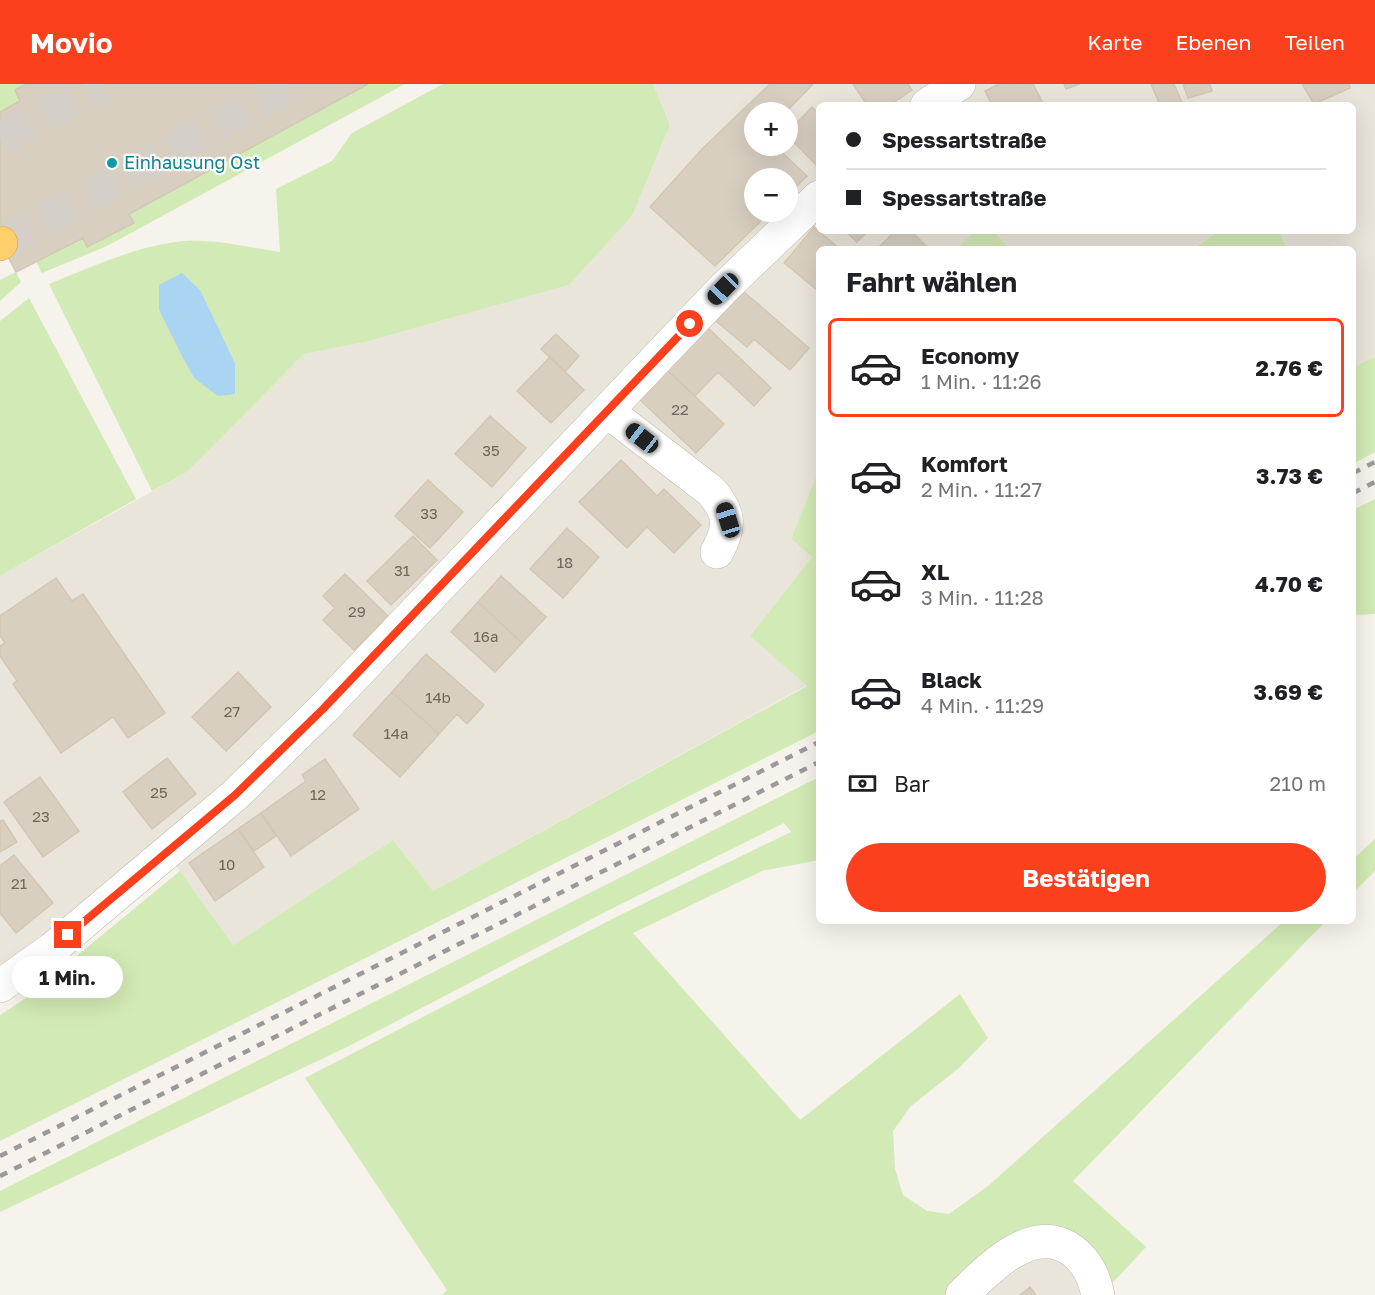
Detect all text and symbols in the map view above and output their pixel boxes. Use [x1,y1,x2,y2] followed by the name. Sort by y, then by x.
[30,26,112,59] text: Movio
[1087,29,1143,55] text: Karte
[1176,29,1251,55] text: Ebenen
[1284,29,1345,55] text: Teilen
[744,102,798,222] map controls
[744,102,798,156] button: +
[882,126,1047,153] text: Spessartstraße
[124,151,260,173] place label: Einhausung Ost
[105,156,119,170] marker: Einhausung Ost
[744,168,798,222] button: −
[882,184,1047,211] text: Spessartstraße
[846,266,1017,298] text: Fahrt wählen
[704,270,742,308] car
[676,310,703,337] route start
[849,341,903,395] icon: car
[921,342,1019,369] text: Economy
[1256,354,1323,381] text: 2.76 €
[921,369,1042,393] text: 1 Min. · 11:26
[671,400,689,418] house number: 22
[622,420,662,456] car
[482,441,500,459] house number: 35
[849,449,903,503] icon: car
[921,450,1008,477] text: Komfort
[1256,462,1323,489] text: 3.73 €
[921,477,1042,501] text: 2 Min. · 11:27
[714,500,742,540] car
[420,504,438,522] house number: 33
[557,553,573,571] house number: 18
[849,557,903,611] icon: car
[921,558,949,585] text: XL
[394,561,410,579] house number: 31
[1255,570,1323,597] text: 4.70 €
[921,585,1044,609] text: 3 Min. · 11:28
[348,602,366,620] house number: 29
[474,627,498,645] house number: 16a
[849,665,903,719] icon: car
[921,666,982,693] text: Black
[1254,678,1323,705] text: 3.69 €
[425,688,451,706] house number: 14b
[921,693,1044,717] text: 4 Min. · 11:29
[224,702,240,720] house number: 27
[384,724,408,742] house number: 14a
[846,767,879,800] icon: cash
[894,770,930,797] text: Bar
[1270,771,1326,795] text: 210 m
[150,783,168,801] house number: 25
[310,785,326,803] house number: 12
[32,807,50,825] house number: 23
[846,843,1326,912] button: Bestätigen
[219,855,235,873] house number: 10
[11,874,27,892] house number: 21
[54,921,81,948] route end
[13,956,124,998] callout: 1 Min.
[39,965,96,989] text: 1 Min.

